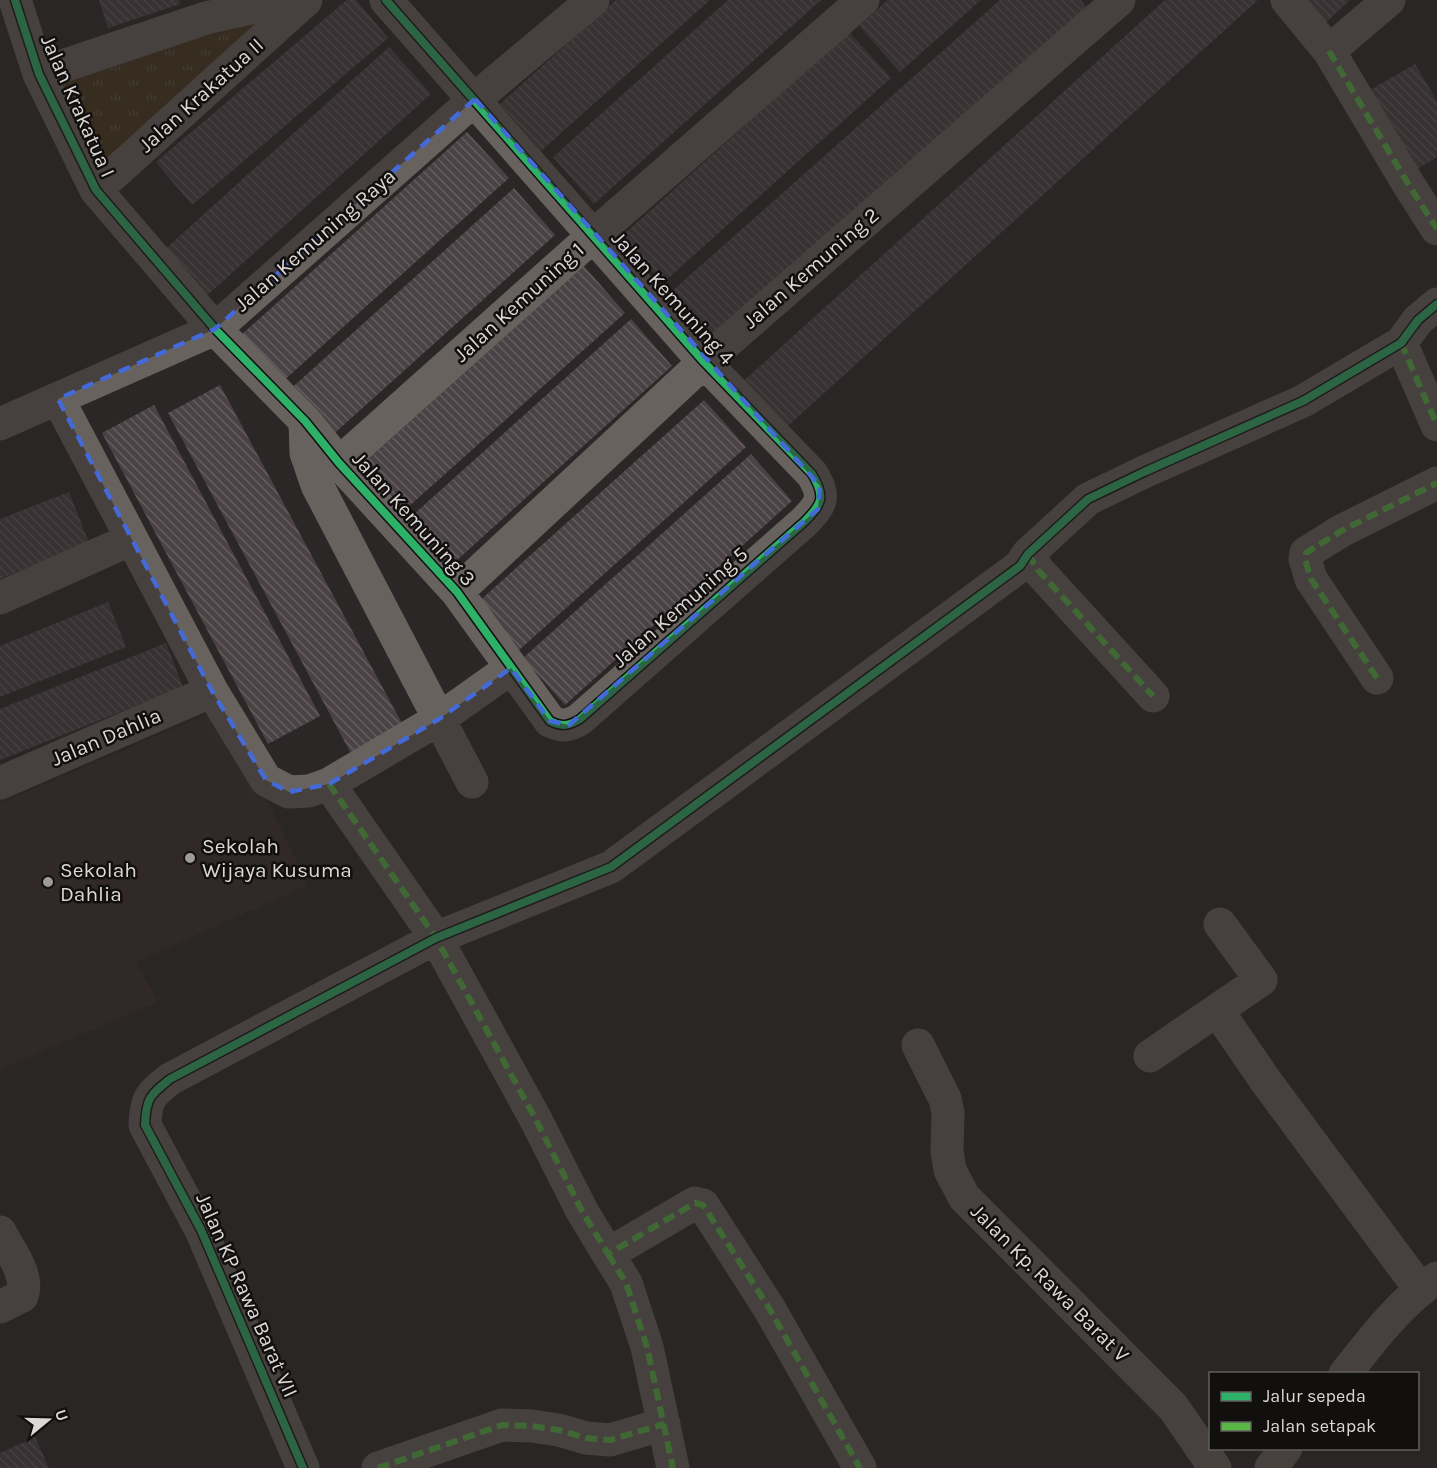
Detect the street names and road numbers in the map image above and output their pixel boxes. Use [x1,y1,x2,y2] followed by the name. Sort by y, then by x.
[36,31,120,181] street label: Jalan Krakatua I
[134,33,268,157] street label: Jalan Krakatua II
[230,164,400,316] street label: Jalan Kemuning Raya
[738,203,884,333] street label: Jalan Kemuning 2
[607,226,739,370] street label: Jalan Kemuning 4
[449,237,589,367] street label: Jalan Kemuning 1
[348,447,480,591] street label: Jalan Kemuning 3
[607,542,753,672] street label: Jalan Kemuning 5
[47,703,165,771] street label: Jalan Dahlia
[191,1189,303,1401] street label: Jalan KP Rawa Barat VII
[966,1199,1134,1367] street label: Jalan Kp. Rawa Barat V

